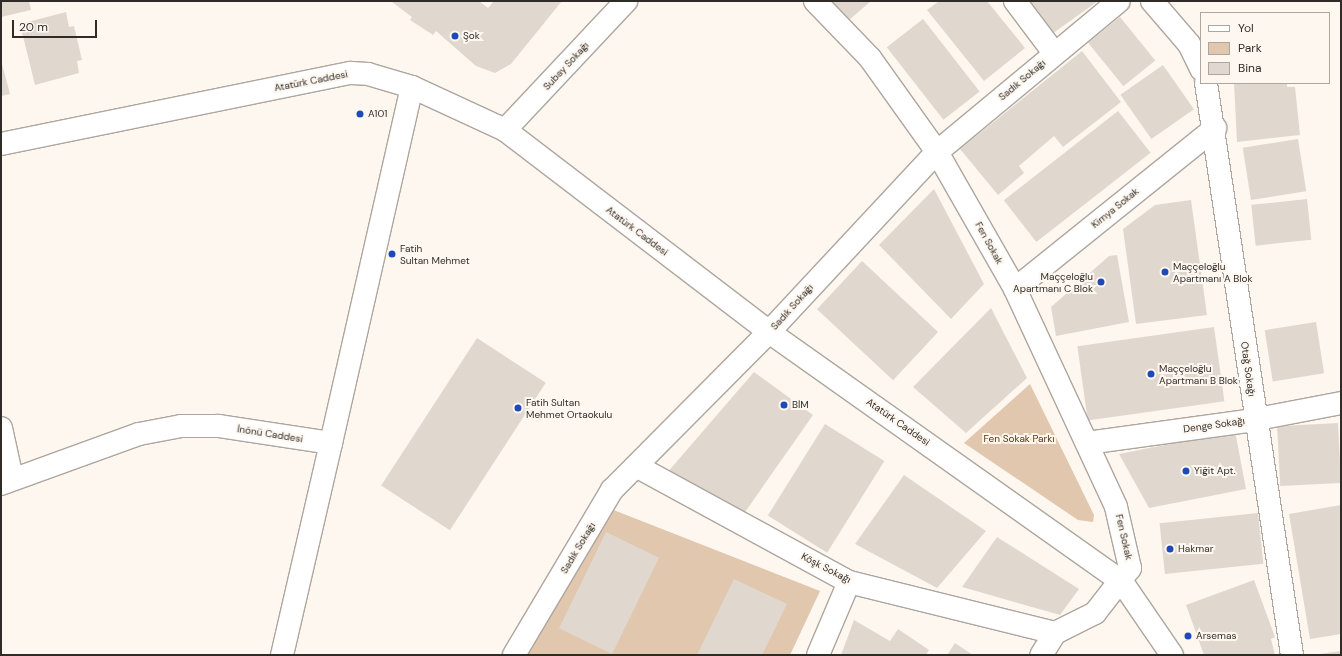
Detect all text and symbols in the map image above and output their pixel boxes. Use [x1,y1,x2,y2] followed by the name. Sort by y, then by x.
[14,12,99,38] scale bar
[1200,12,1330,84] legend
[19,19,48,35] text: 20 m
[1238,20,1254,36] text: Yol
[463,30,480,42] place label: Şok
[450,31,460,41] marker: Şok
[541,39,591,93] street label: Subay Sokağı
[1238,40,1262,56] text: Park
[996,57,1048,103] street label: Sadık Sokağı
[1238,60,1262,76] text: Bina
[273,68,349,94] street label: Atatürk Caddesi
[368,108,387,120] place label: A101
[355,109,365,119] marker: A101
[1089,185,1141,231] street label: Kimya Sokak
[604,204,670,258] street label: Atatürk Caddesi
[972,220,1006,266] street label: Fen Sokak
[400,242,470,266] place label: Fati̇h Sultan Mehmet
[387,249,397,259] marker: Fati̇h Sultan Mehmet
[1173,260,1252,284] place label: Maççeloğlu Apartmanı A Blok
[1160,267,1170,277] marker: Maççeloğlu Apartmanı A Blok
[1013,270,1093,294] place label: Maççeloğlu Apartmanı C Blok
[1096,277,1106,287] marker: Maççeloğlu Apartmanı C Blok
[768,282,816,332] street label: Sadık Sokağı
[1238,341,1258,397] street label: Otağ Sokağı
[1159,362,1238,386] place label: Maççeloğlu Apartmanı B Blok
[1146,369,1156,379] marker: Maççeloğlu Apartmanı B Blok
[526,396,612,420] place label: Fatih Sultan Mehmet Ortaokulu
[864,396,932,448] street label: Atatürk Caddesi
[792,399,809,411] place label: BİM
[779,400,789,410] marker: BİM
[513,403,523,413] marker: Fatih Sultan Mehmet Ortaokulu
[1182,415,1246,435] street label: Denge Sokağı
[236,423,304,445] street label: İnönü Caddesi
[983,433,1055,445] park label: Fen Sokak Parkı
[1194,465,1235,477] place label: Yiğit Apt.
[1181,466,1191,476] marker: Yiğit Apt.
[1113,513,1135,561] street label: Fen Sokak
[558,520,598,576] street label: Sadık Sokağı
[1178,543,1213,555] place label: Hakmar
[1165,544,1175,554] marker: Hakmar
[799,550,853,586] street label: Köşk Sokağı
[1196,630,1236,642] place label: Arsemas
[1183,631,1193,641] marker: Arsemas

